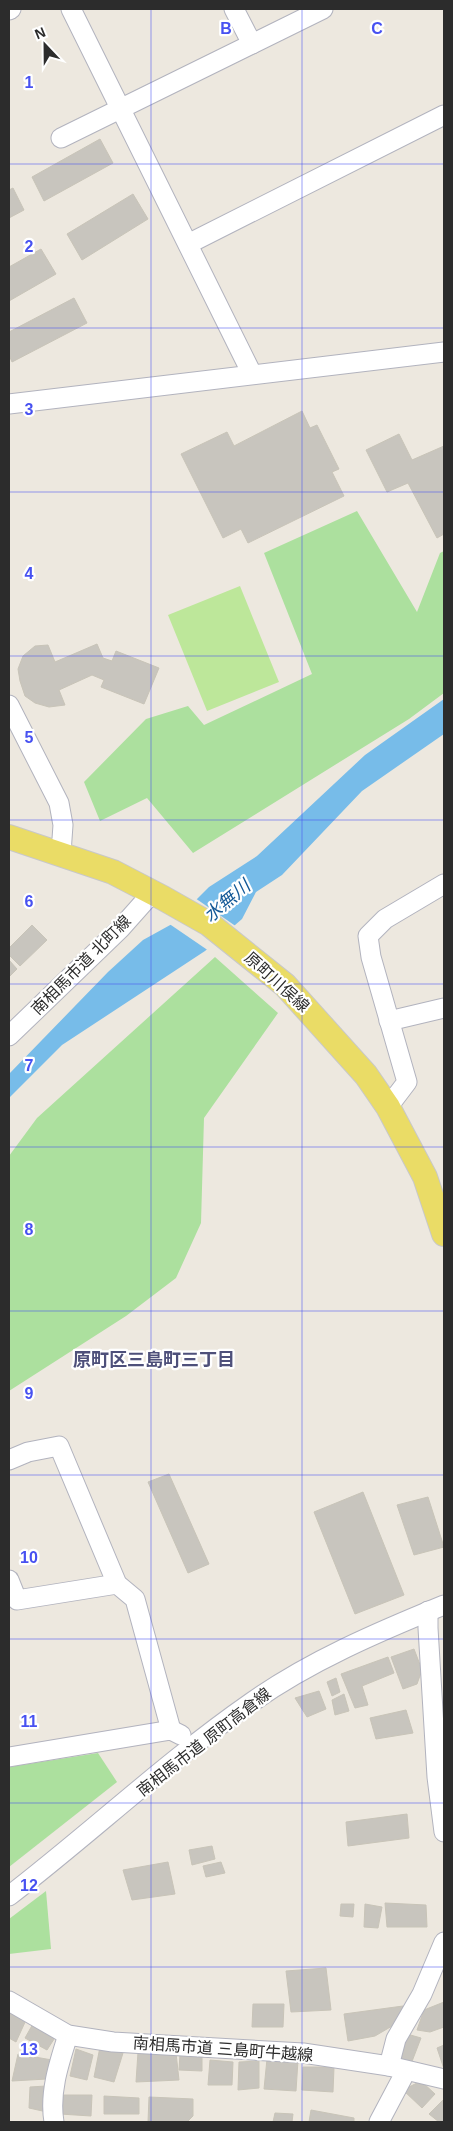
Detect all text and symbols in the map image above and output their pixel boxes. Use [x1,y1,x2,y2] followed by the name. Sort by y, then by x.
[20,20,70,70] north arrow
[220,20,232,37] text: B
[371,20,383,37] text: C
[32,24,48,42] text: N
[25,74,34,91] text: 1
[25,238,34,255] text: 2
[25,401,34,418] text: 3
[25,565,34,582] text: 4
[25,729,34,746] text: 5
[200,875,256,926] water label: 水無川
[25,893,34,910] text: 6
[28,912,134,1018] street label: 南相馬市道 北町線
[242,949,312,1015] street label: 原町川俣線
[25,1057,34,1074] text: 7
[25,1221,34,1238] text: 8
[73,1350,235,1370] district label: 原町区三島町三丁目
[25,1385,34,1402] text: 9
[20,1549,38,1566] text: 10
[134,1685,274,1799] street label: 南相馬市道 原町高倉線
[21,1713,38,1730] text: 11
[20,1877,38,1894] text: 12
[132,2034,314,2064] street label: 南相馬市道 三島町牛越線
[20,2041,38,2058] text: 13

